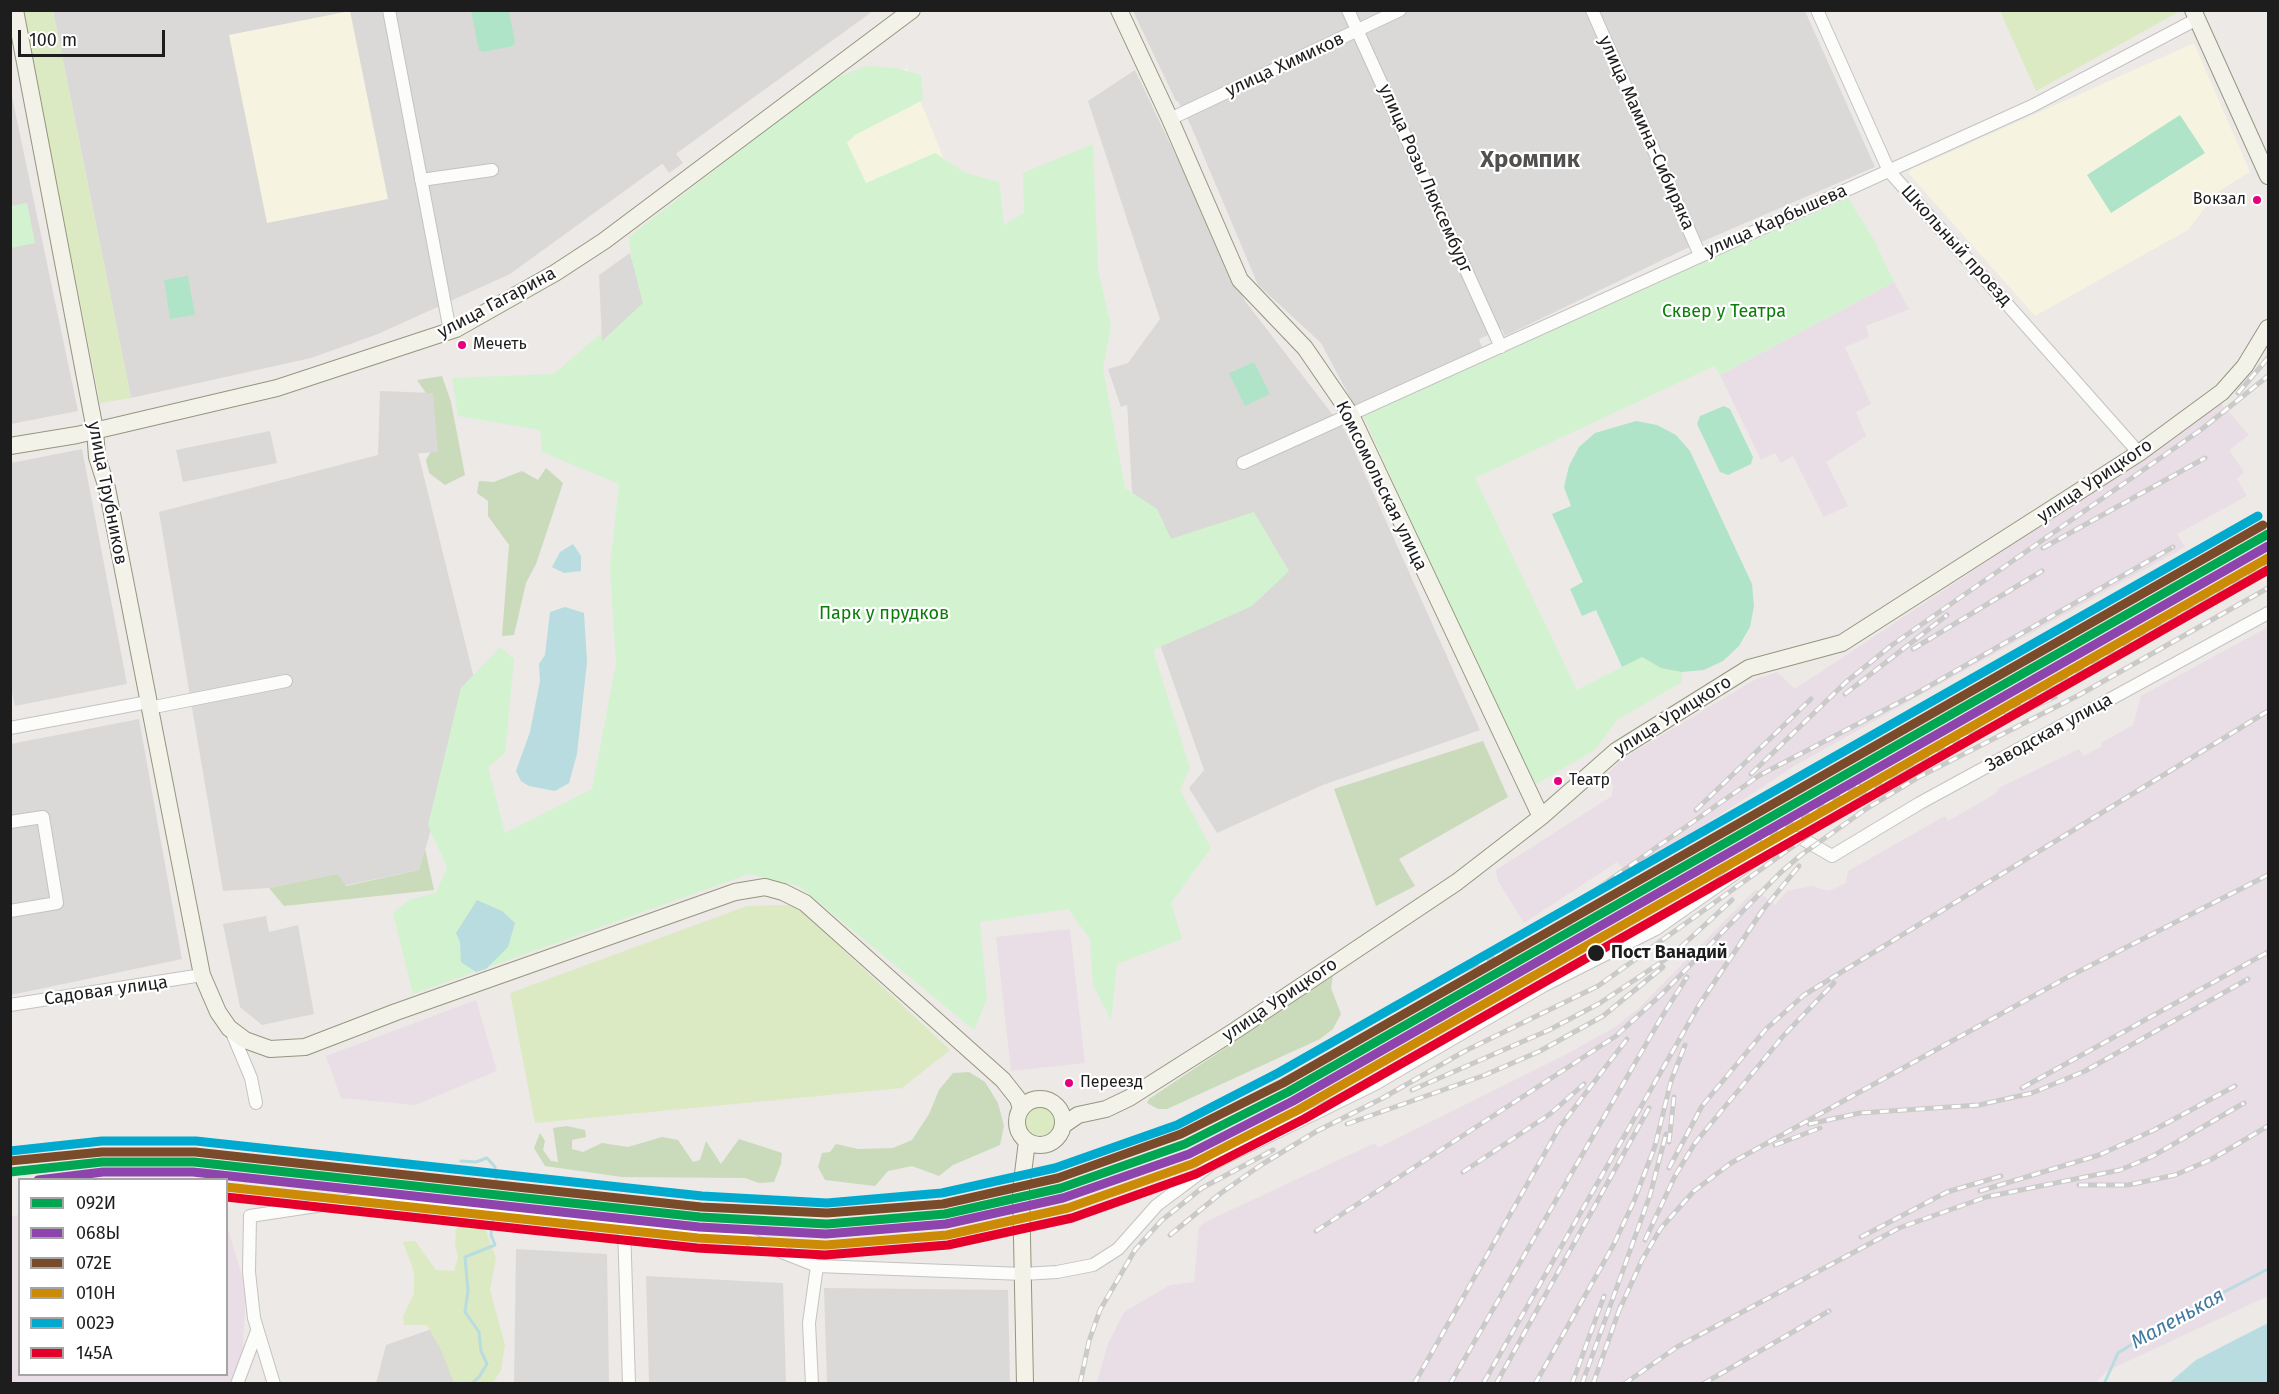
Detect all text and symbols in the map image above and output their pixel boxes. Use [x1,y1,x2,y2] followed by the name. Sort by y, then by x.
[21,18,168,56] scale bar
[1222,28,1348,102] street label: улица Химиков
[29,29,77,51] text: 100 m
[1593,33,1699,233] street label: улица Мамина-Сибиряка
[1373,81,1477,277] street label: улица Розы Люксембург
[1480,146,1580,174] district label: Хромпик
[1702,180,1850,262] street label: улица Карбышева
[1896,181,2016,311] street label: Школьный проезд
[2193,190,2246,210] place label: Вокзал
[2251,194,2263,206] marker: Вокзал
[434,263,560,343] street label: улица Гагарина
[1662,301,1786,323] park label: Сквер у Театра
[473,335,527,355] place label: Мечеть
[456,339,468,351] marker: Мечеть
[1331,398,1431,574] street label: Комсомольская улица
[83,420,131,566] street label: улица Трубников
[2033,435,2157,527] street label: улица Урицкого
[819,603,949,625] park label: Парк у прудков
[1610,671,1736,761] street label: улица Урицкого
[1982,689,2116,777] street label: Заводская улица
[1569,771,1610,791] place label: Театр
[1552,775,1564,787] marker: Театр
[1611,942,1727,964] place label: Пост Ванадий
[1586,943,1606,963] marker: Пост Ванадий
[1218,954,1342,1046] street label: улица Урицкого
[43,972,169,1010] street label: Садовая улица
[1080,1073,1143,1093] place label: Переезд
[1063,1077,1075,1089] marker: Переезд
[18,1178,228,1376] legend
[76,1192,116,1214] text: 092И
[76,1222,120,1244] text: 068Ы
[76,1252,112,1274] text: 072Е
[76,1282,116,1304] text: 010Н
[2127,1283,2229,1355] water label: Маленькая
[76,1312,114,1334] text: 002Э
[76,1342,113,1364] text: 145А

